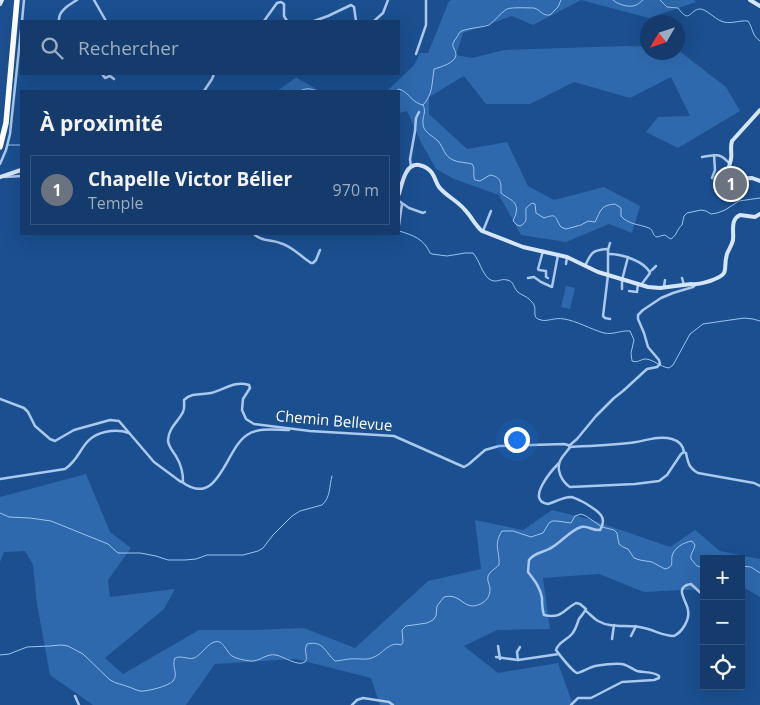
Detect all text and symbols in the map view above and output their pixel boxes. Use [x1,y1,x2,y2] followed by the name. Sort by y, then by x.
[640,15,685,60] north arrow
[20,20,400,75] search box
[38,34,66,62] icon: search
[78,35,179,61] text: Rechercher
[40,109,163,137] text: À proximité
[715,165,747,203] pin: 1
[88,166,292,192] text: Chapelle Victor Bélier
[52,179,62,201] text: 1
[333,179,379,201] text: 970 m
[88,192,143,214] text: Temple
[275,405,393,435] street label: Chemin Bellevue
[504,427,530,453] your location
[700,555,745,690] map controls
[700,555,745,600] button: +
[700,600,745,645] button: −
[700,645,745,690] button: locate

